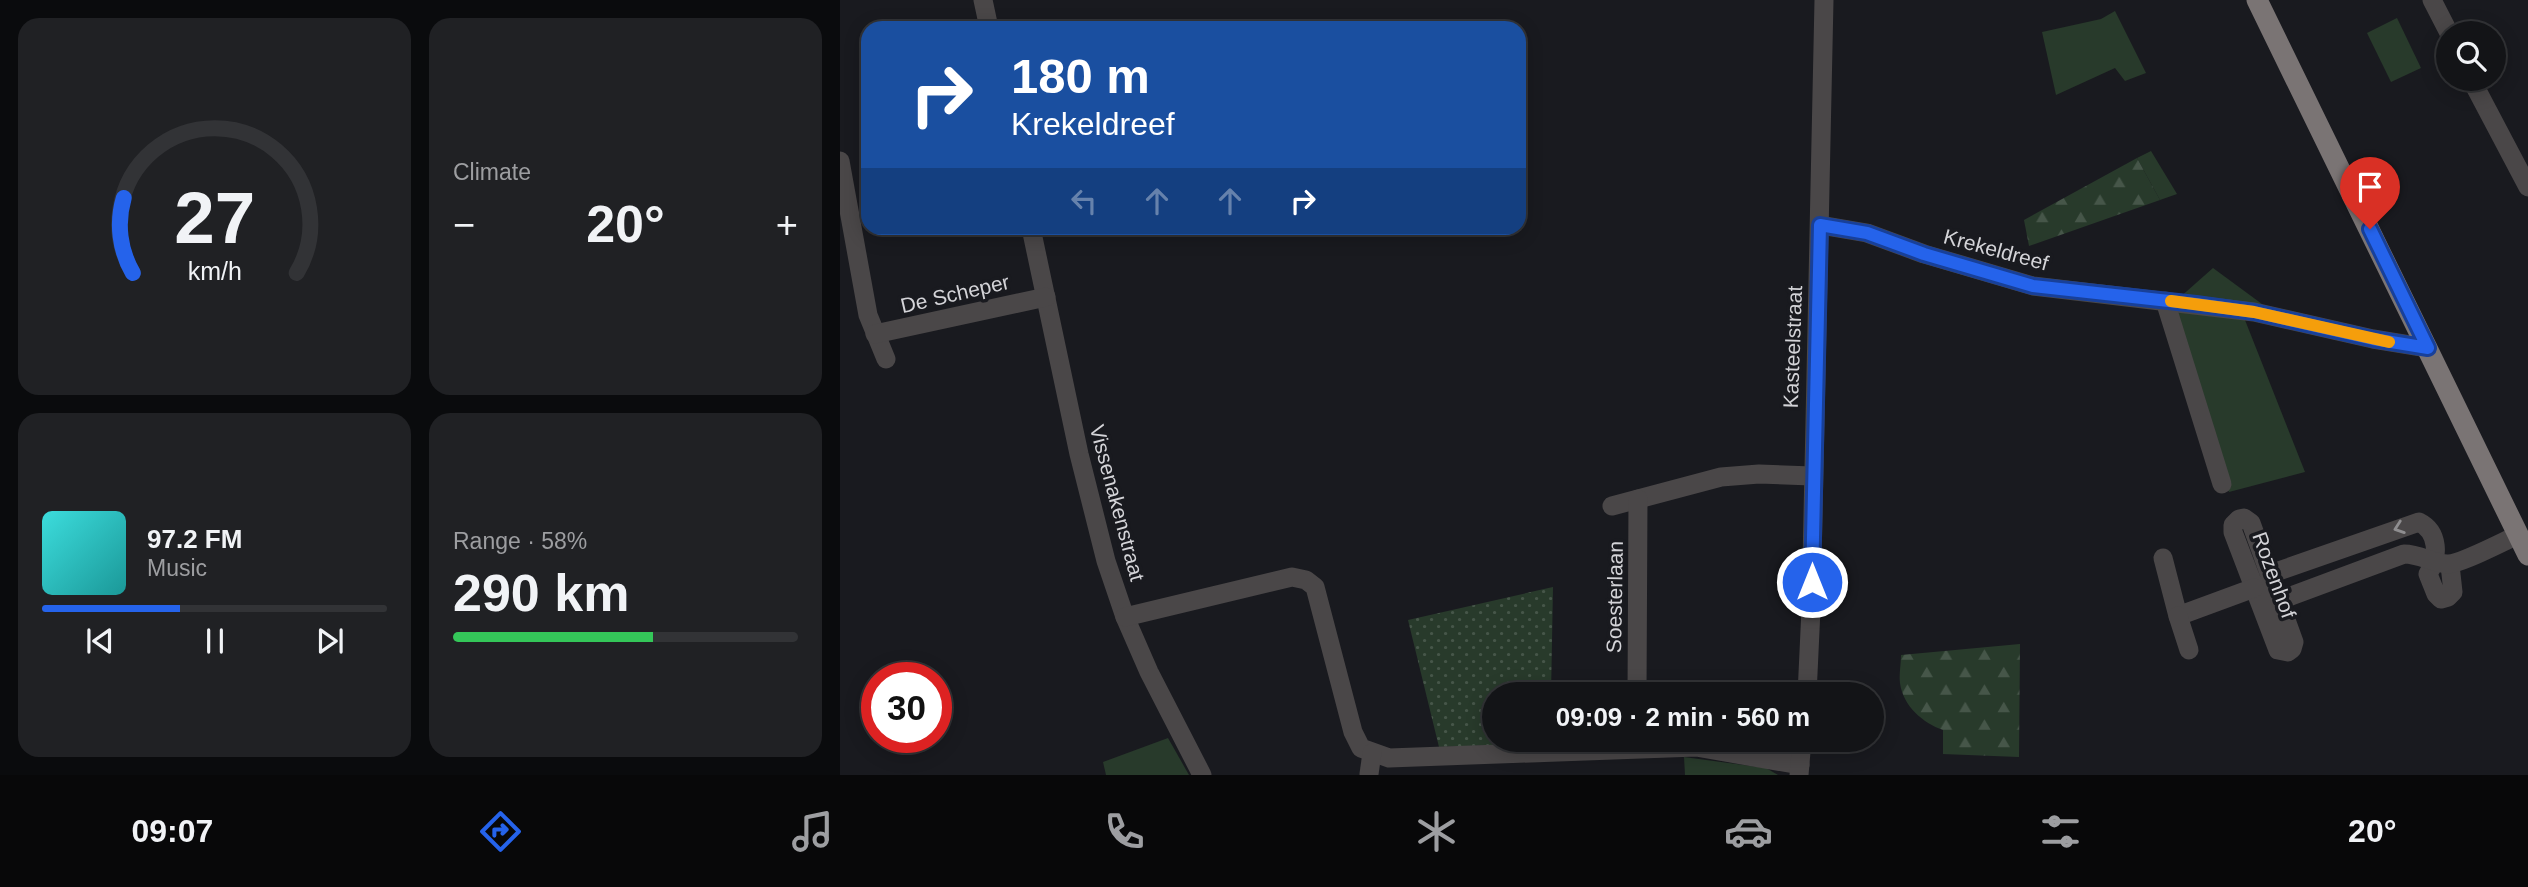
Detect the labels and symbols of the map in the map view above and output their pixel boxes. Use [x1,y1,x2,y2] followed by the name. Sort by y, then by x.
[2340,157,2400,229] pin
[1941,225,2051,275] street label: Krekeldreef
[898,270,1012,317] street label: De Scheper
[1779,285,1806,409] street label: Kasteelstraat
[1086,422,1149,584] street label: Vissenakenstraat
[2394,520,2406,534] one-way arrow
[2248,529,2301,621] street label: Rozenhof
[1602,541,1627,653] street label: Soesterlaan
[1775,545,1849,619] position arrow
[861,662,952,753] speed limit sign: 30

